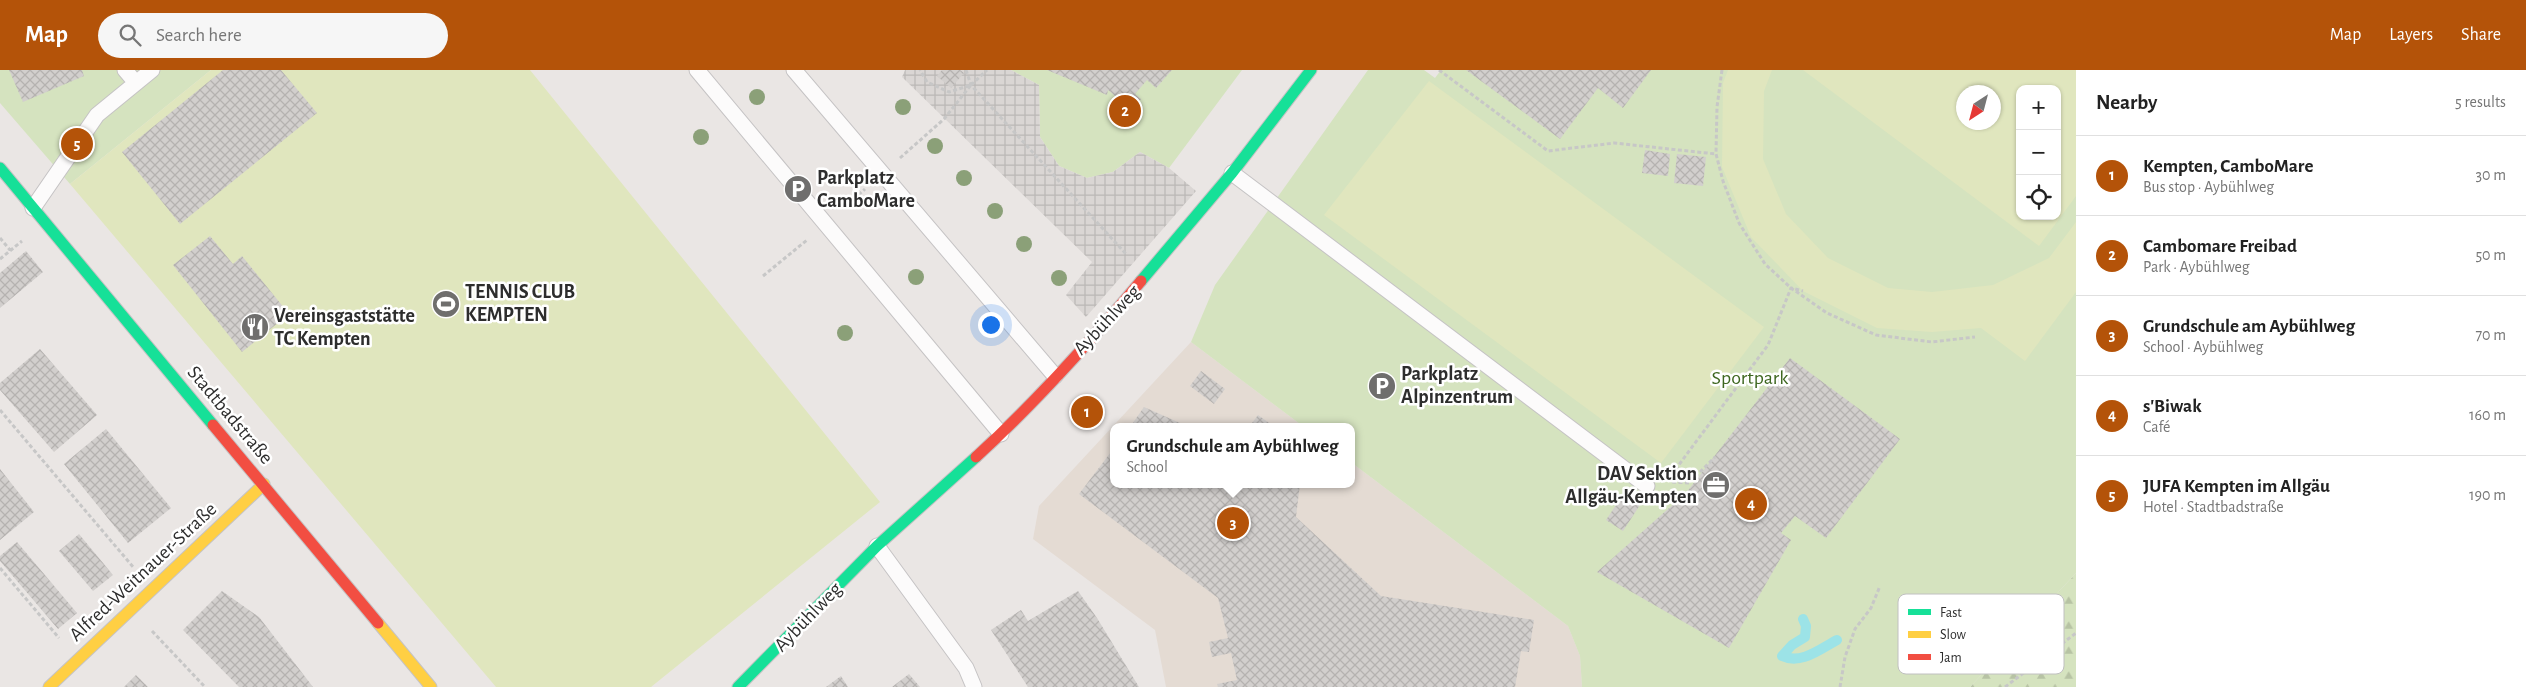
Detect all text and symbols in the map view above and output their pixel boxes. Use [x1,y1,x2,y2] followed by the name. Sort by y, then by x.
[98,13,448,58] search box
[116,21,144,49] icon: search
[25,23,68,47] text: Map
[156,26,242,45] text: Search here
[2330,26,2361,44] text: Map
[2389,26,2433,44] text: Layers
[2461,26,2501,44] text: Share
[1956,85,2001,130] north arrow
[2016,85,2061,220] map controls
[2016,85,2061,130] button: +
[1109,92,1141,130] pin: 2
[2096,92,2157,113] text: Nearby
[2455,94,2506,110] text: 5 results
[61,125,93,163] pin: 5
[2016,130,2061,175] button: −
[2143,157,2313,176] text: Kempten, CamboMare
[2109,167,2115,183] text: 1
[2476,167,2506,183] text: 30 m
[817,168,915,211] place label: Parkplatz CamboMare
[783,174,813,204] parking icon: Parkplatz CamboMare
[2016,175,2061,220] button: locate
[2143,179,2274,195] text: Bus stop · Aybühlweg
[2143,237,2297,256] text: Cambomare Freibad
[2108,247,2116,263] text: 2
[2475,247,2506,263] text: 50 m
[2143,259,2250,275] text: Park · Aybühlweg
[1070,281,1144,359] street label: Aybühlweg
[465,282,575,325] place label: TENNIS CLUB KEMPTEN
[431,289,461,319] sports icon: TENNIS CLUB KEMPTEN
[274,306,415,349] place label: Vereinsgaststätte TC Kempten
[240,312,270,342] restaurant icon: Vereinsgaststätte TC Kempten
[978,312,1004,338] your location
[2143,317,2355,336] text: Grundschule am Aybühlweg
[2109,327,2115,343] text: 3
[2475,327,2506,343] text: 70 m
[2143,339,2263,355] text: School · Aybühlweg
[183,362,277,468] street label: Stadtbadstraße
[1401,364,1513,407] place label: Parkplatz Alpinzentrum
[1712,368,1788,388] park label: Sportpark
[1367,371,1397,401] parking icon: Parkplatz Alpinzentrum
[1071,393,1103,431] pin: 1
[2143,397,2202,416] text: s'Biwak
[2108,407,2116,423] text: 4
[2469,407,2506,423] text: 160 m
[2143,419,2171,435] text: Café
[1110,423,1355,488] popup
[1127,437,1338,456] text: Grundschule am Aybühlweg
[1127,459,1168,475] text: School
[1565,464,1697,507] place label: DAV Sektion Allgäu-Kempten
[1701,470,1731,500] office icon: DAV Sektion Allgäu-Kempten
[2143,477,2330,496] text: JUFA Kempten im Allgäu
[1735,485,1767,523] pin: 4
[2109,487,2115,503] text: 5
[2469,487,2506,503] text: 190 m
[66,499,220,645] street label: Alfred-Weitnauer-Straße
[2143,499,2284,515] text: Hotel · Stadtbadstraße
[1217,504,1249,542] pin: 3
[770,578,846,655] street label: Aybühlweg
[1898,594,2064,674] legend
[1940,606,1962,620] text: Fast
[1940,628,1967,642] text: Slow
[1940,651,1962,665] text: Jam

